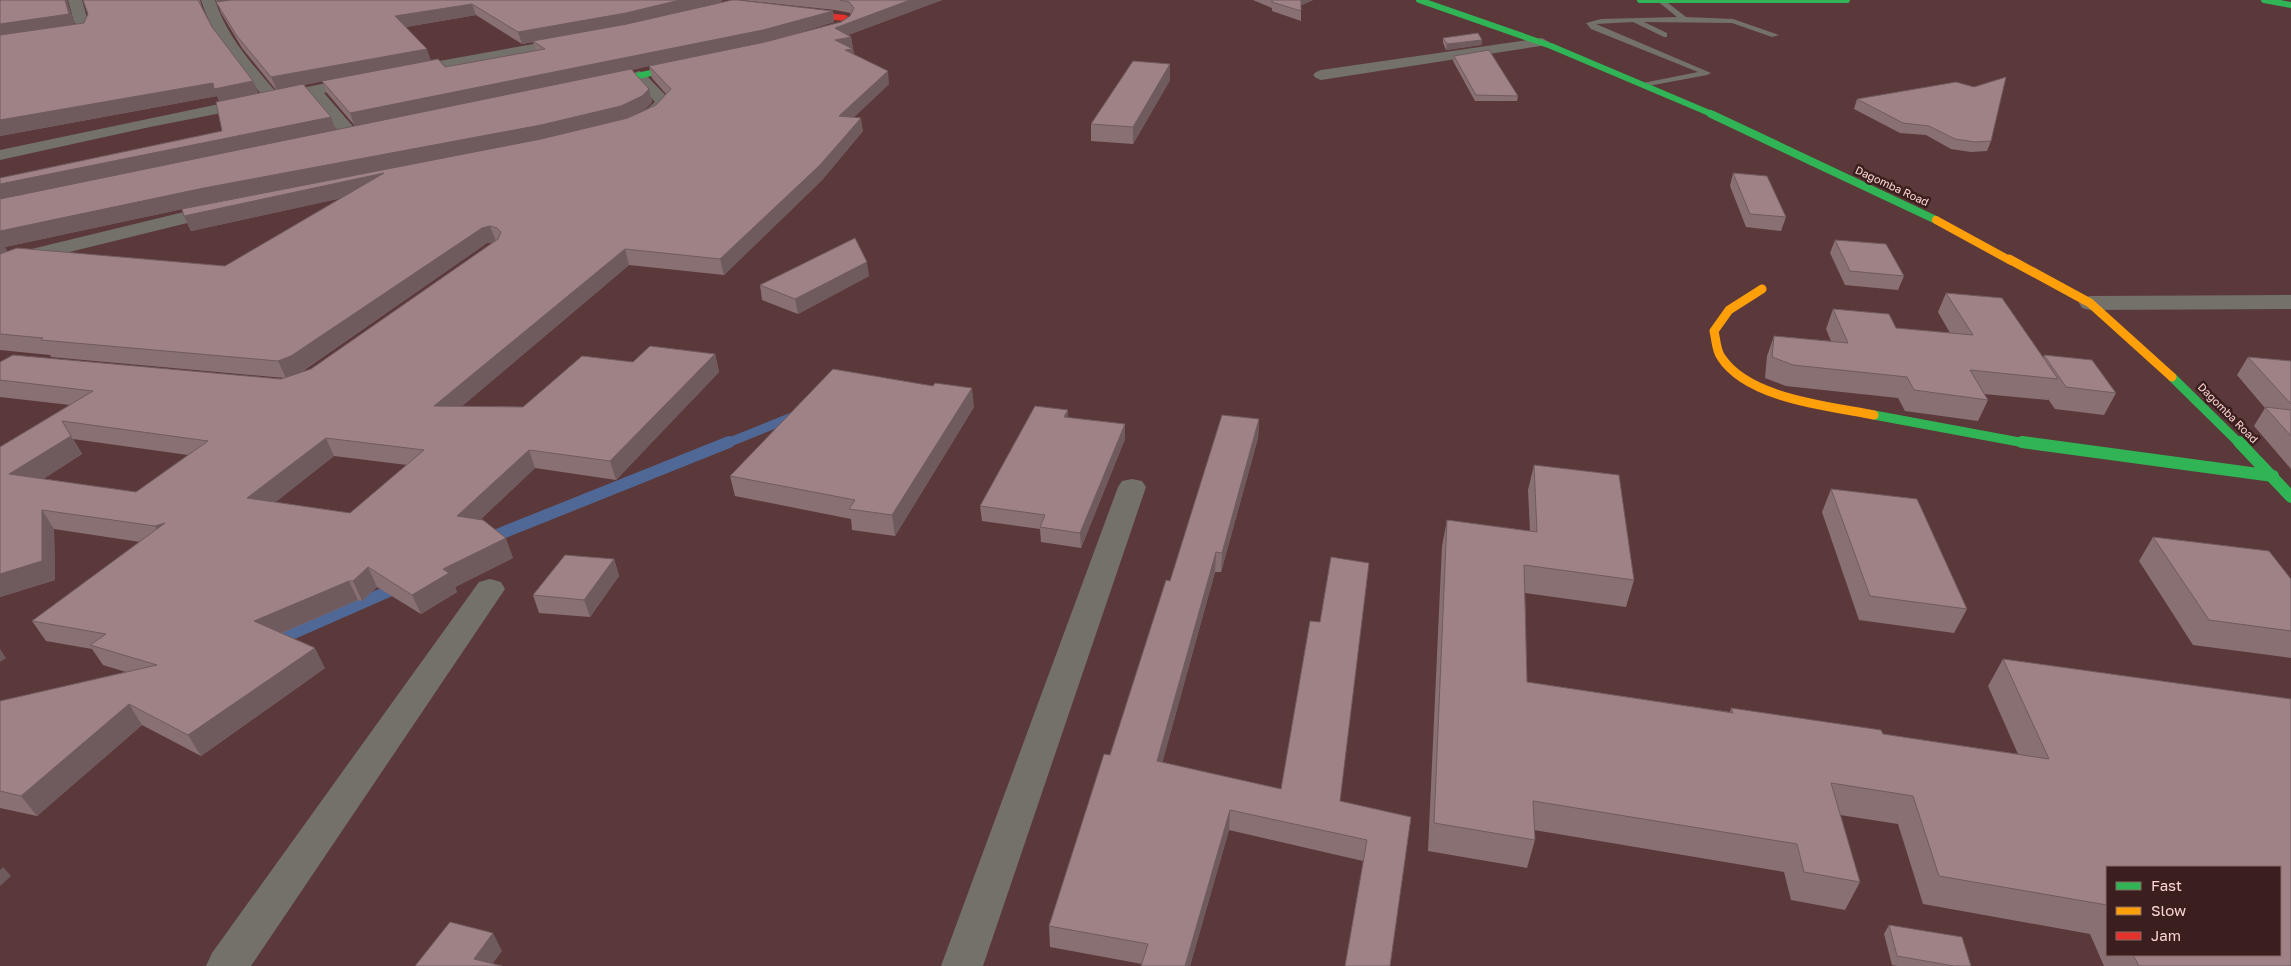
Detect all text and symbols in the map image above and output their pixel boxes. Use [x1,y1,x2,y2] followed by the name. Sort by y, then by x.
[1853,163,1931,208] street label: Dagomba Road
[2196,380,2261,445] street label: Dagomba Road
[2106,866,2281,956] legend
[2151,876,2182,894] text: Fast
[2151,901,2186,919] text: Slow
[2151,926,2181,944] text: Jam

